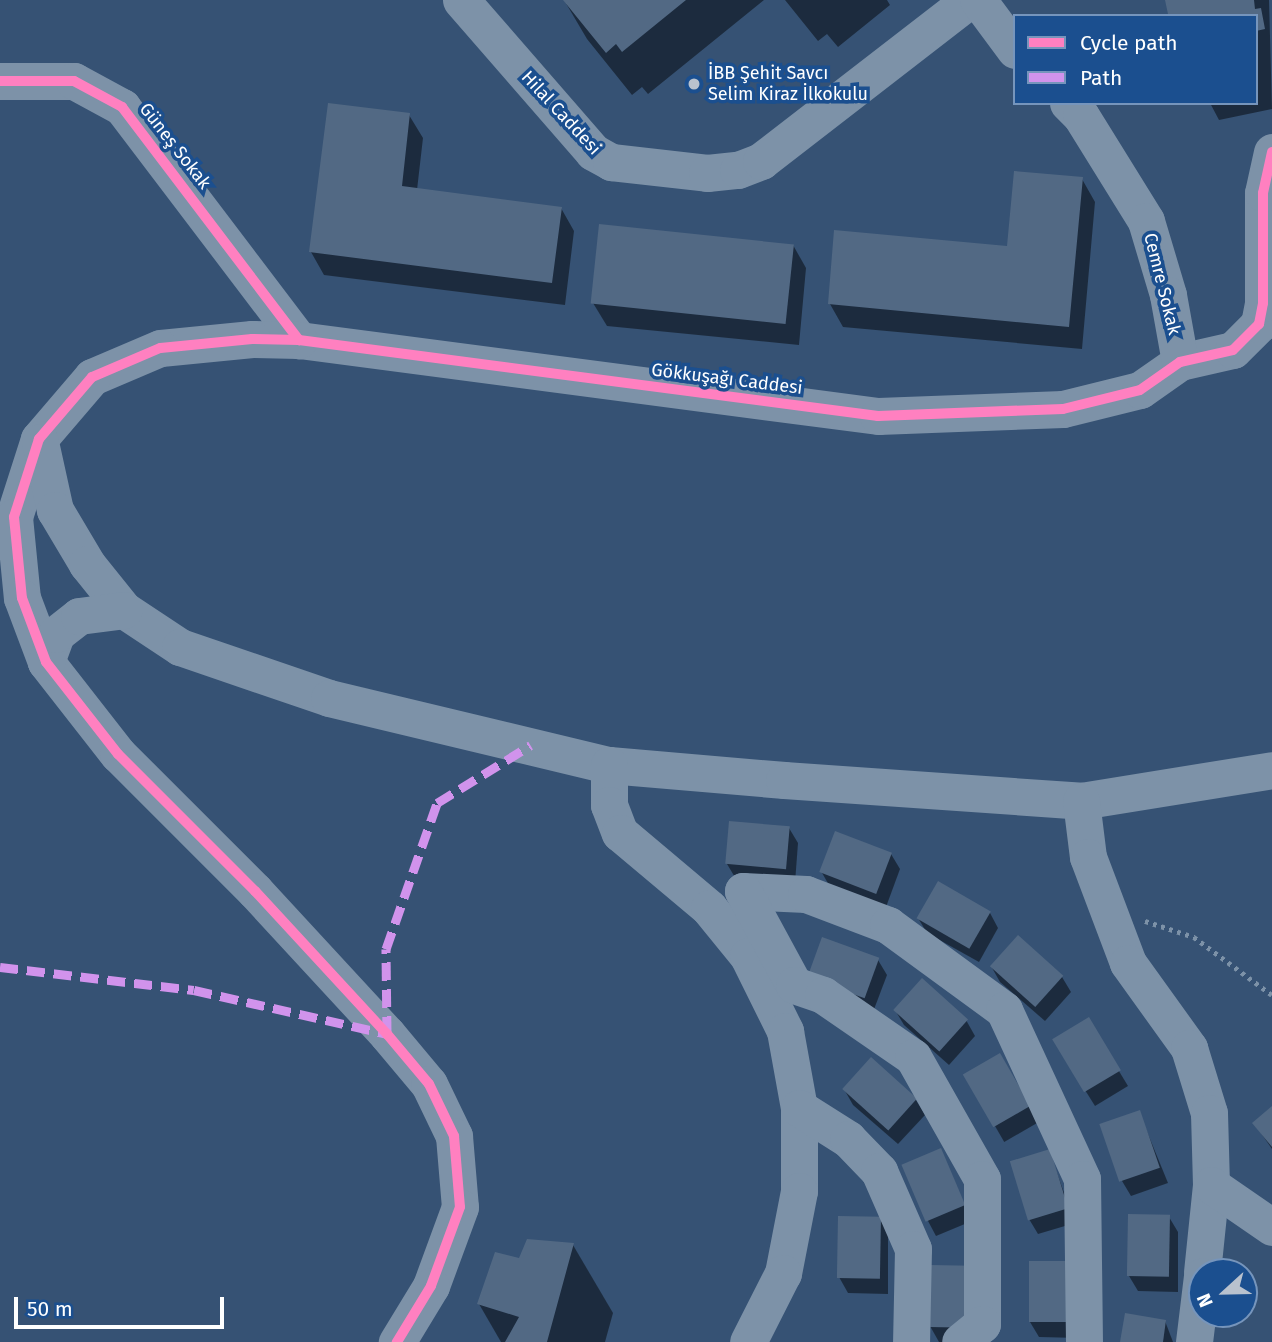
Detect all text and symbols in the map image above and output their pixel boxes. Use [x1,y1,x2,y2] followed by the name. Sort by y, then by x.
[1013,14,1258,105] legend
[1080,30,1178,56] text: Cycle path
[708,63,868,106] place label: İBB Şehit Savcı Selim Kiraz İlkokulu
[1080,65,1122,91] text: Path
[517,67,605,159] street label: Hilal Caddesi
[686,76,702,92] marker: İBB Şehit Savcı Selim Kiraz İlkokulu
[135,99,215,193] street label: Güneş Sokak
[1139,231,1185,337] street label: Cemre Sokak
[650,359,804,399] street label: Gökkuşağı Caddesi
[1188,1258,1258,1328] north arrow
[18,1282,228,1326] scale bar
[1192,1290,1218,1310] text: N
[27,1296,73,1322] text: 50 m

